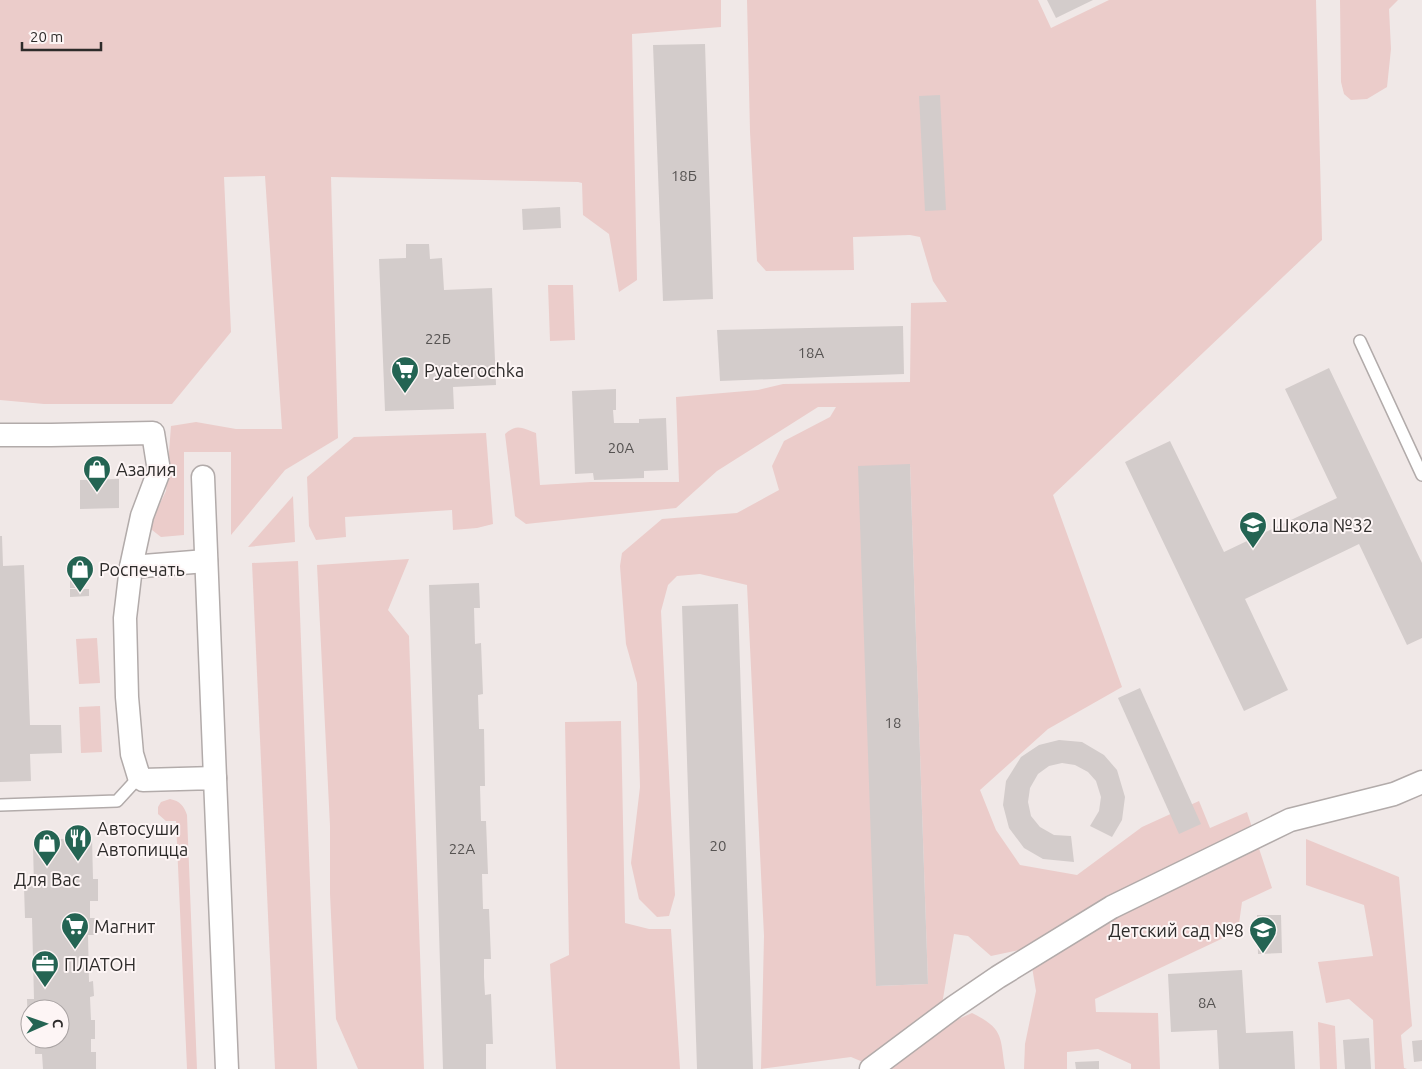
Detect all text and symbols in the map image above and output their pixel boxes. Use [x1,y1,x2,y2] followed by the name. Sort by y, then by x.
[22,20,101,52] scale bar
[30,28,63,45] text: 20 m
[671,167,697,184] house number: 18Б
[425,330,451,347] house number: 22Б
[798,344,825,361] house number: 18А
[390,355,420,394] supermarket icon: Pyaterochka
[424,360,524,380] place label: Pyaterochka
[608,439,635,456] house number: 20А
[82,454,112,493] shop icon: Азалия
[116,459,176,479] place label: Азалия
[1238,510,1268,549] school or university icon: Школа №32
[1272,515,1373,535] place label: Школа №32
[65,554,95,593] shop icon: Роспечать
[99,559,185,579] place label: Роспечать
[885,714,901,731] house number: 18
[97,818,188,859] place label: Автосуши Автопицца
[63,823,93,862] restaurant icon: Автосуши Автопицца
[32,828,62,867] shop icon: Для Вас
[710,837,726,854] house number: 20
[449,840,476,857] house number: 22А
[14,869,80,889] place label: Для Вас
[60,911,90,950] supermarket icon: Магнит
[1248,915,1278,954] school or university icon: Детский сад №8
[94,916,155,936] place label: Магнит
[1108,920,1244,940] place label: Детский сад №8
[30,949,60,988] office icon: ПЛАТОН
[64,954,136,974] place label: ПЛАТОН
[1198,994,1216,1011] house number: 8А
[20,999,70,1049] north arrow
[50,1019,66,1028] text: С

